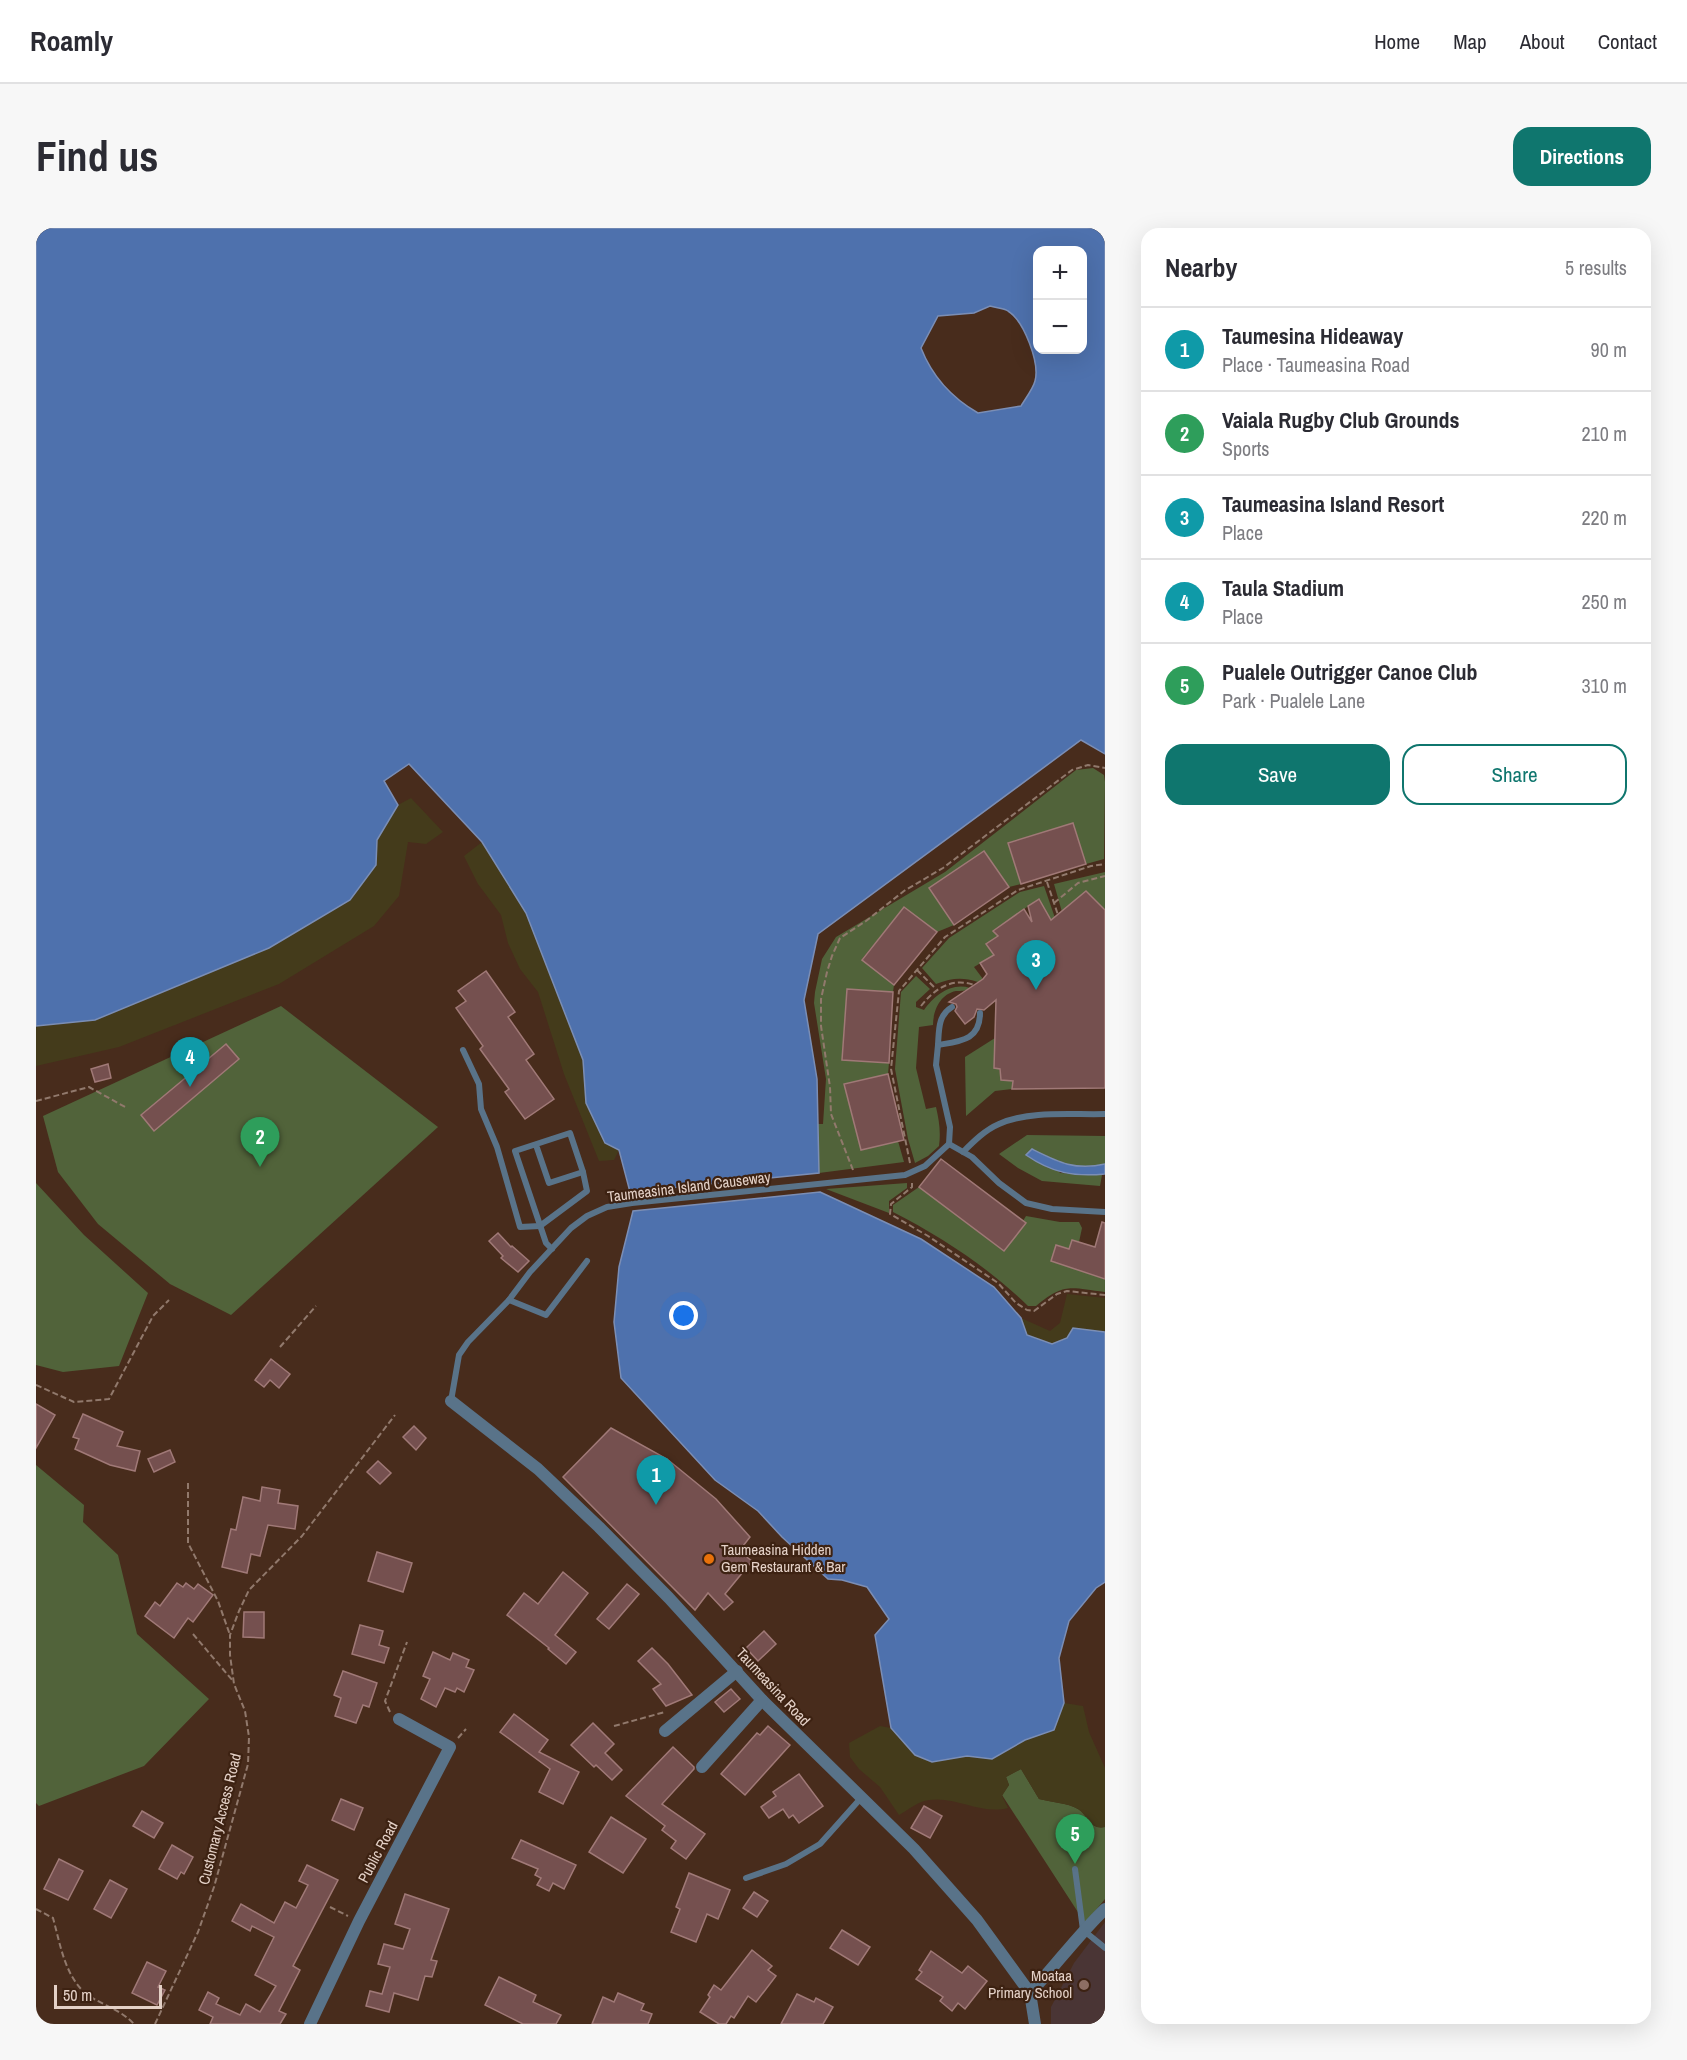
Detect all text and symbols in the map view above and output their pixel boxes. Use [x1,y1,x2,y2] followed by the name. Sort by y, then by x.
[30,22,113,60] text: Roamly
[1374,27,1420,56] text: Home
[1453,27,1487,56] text: Map
[1520,27,1565,56] text: About
[1598,27,1657,56] text: Contact
[1513,127,1651,186] button: Directions
[36,128,158,184] text: Find us
[1033,246,1087,354] map controls
[1033,246,1087,300] button: +
[1165,250,1237,285] text: Nearby
[1565,254,1627,281] text: 5 results
[1033,300,1087,354] button: −
[1222,321,1403,351] text: Taumesina Hideaway
[1180,336,1189,363] text: 1
[1591,336,1627,363] text: 90 m
[1222,351,1410,378] text: Place · Taumeasina Road
[1222,405,1460,435] text: Vaiala Rugby Club Grounds
[1180,420,1189,447] text: 2
[1581,420,1627,447] text: 210 m
[1222,435,1269,462] text: Sports
[1222,489,1444,519] text: Taumeasina Island Resort
[1180,504,1189,531] text: 3
[1581,504,1627,531] text: 220 m
[1222,519,1263,546] text: Place
[1222,573,1344,603] text: Taula Stadium
[1180,588,1189,615] text: 4
[1581,588,1627,615] text: 250 m
[1222,603,1263,630] text: Place
[1222,657,1478,687] text: Pualele Outrigger Canoe Club
[1180,672,1189,699] text: 5
[1581,672,1627,699] text: 310 m
[1222,687,1365,714] text: Park · Pualele Lane
[1165,744,1390,805] button: Save
[1402,744,1627,805] button: Share
[1016,940,1056,990] pin: 3
[170,1038,210,1087] pin: 4
[240,1118,280,1167] pin: 2
[606,1166,773,1207] street label: Taumeasina Island Causeway
[669,1301,698,1330] your location
[636,1456,676,1505] pin: 1
[721,1539,845,1577] place label: Taumeasina Hidden Gem Restaurant & Bar
[702,1552,716,1566] marker: Taumeasina Hidden Gem Restaurant & Bar
[732,1643,815,1730] street label: Taumeasina Road
[193,1751,246,1887] street label: Customary Access Road
[1056,1814,1094,1864] pin: 5
[353,1817,403,1886] street label: Public Road
[988,1965,1072,2003] place label: Moataa Primary School
[1077,1978,1091,1992] marker: Moataa Primary School
[54,1982,162,2010] scale bar
[63,1984,92,2006] text: 50 m

